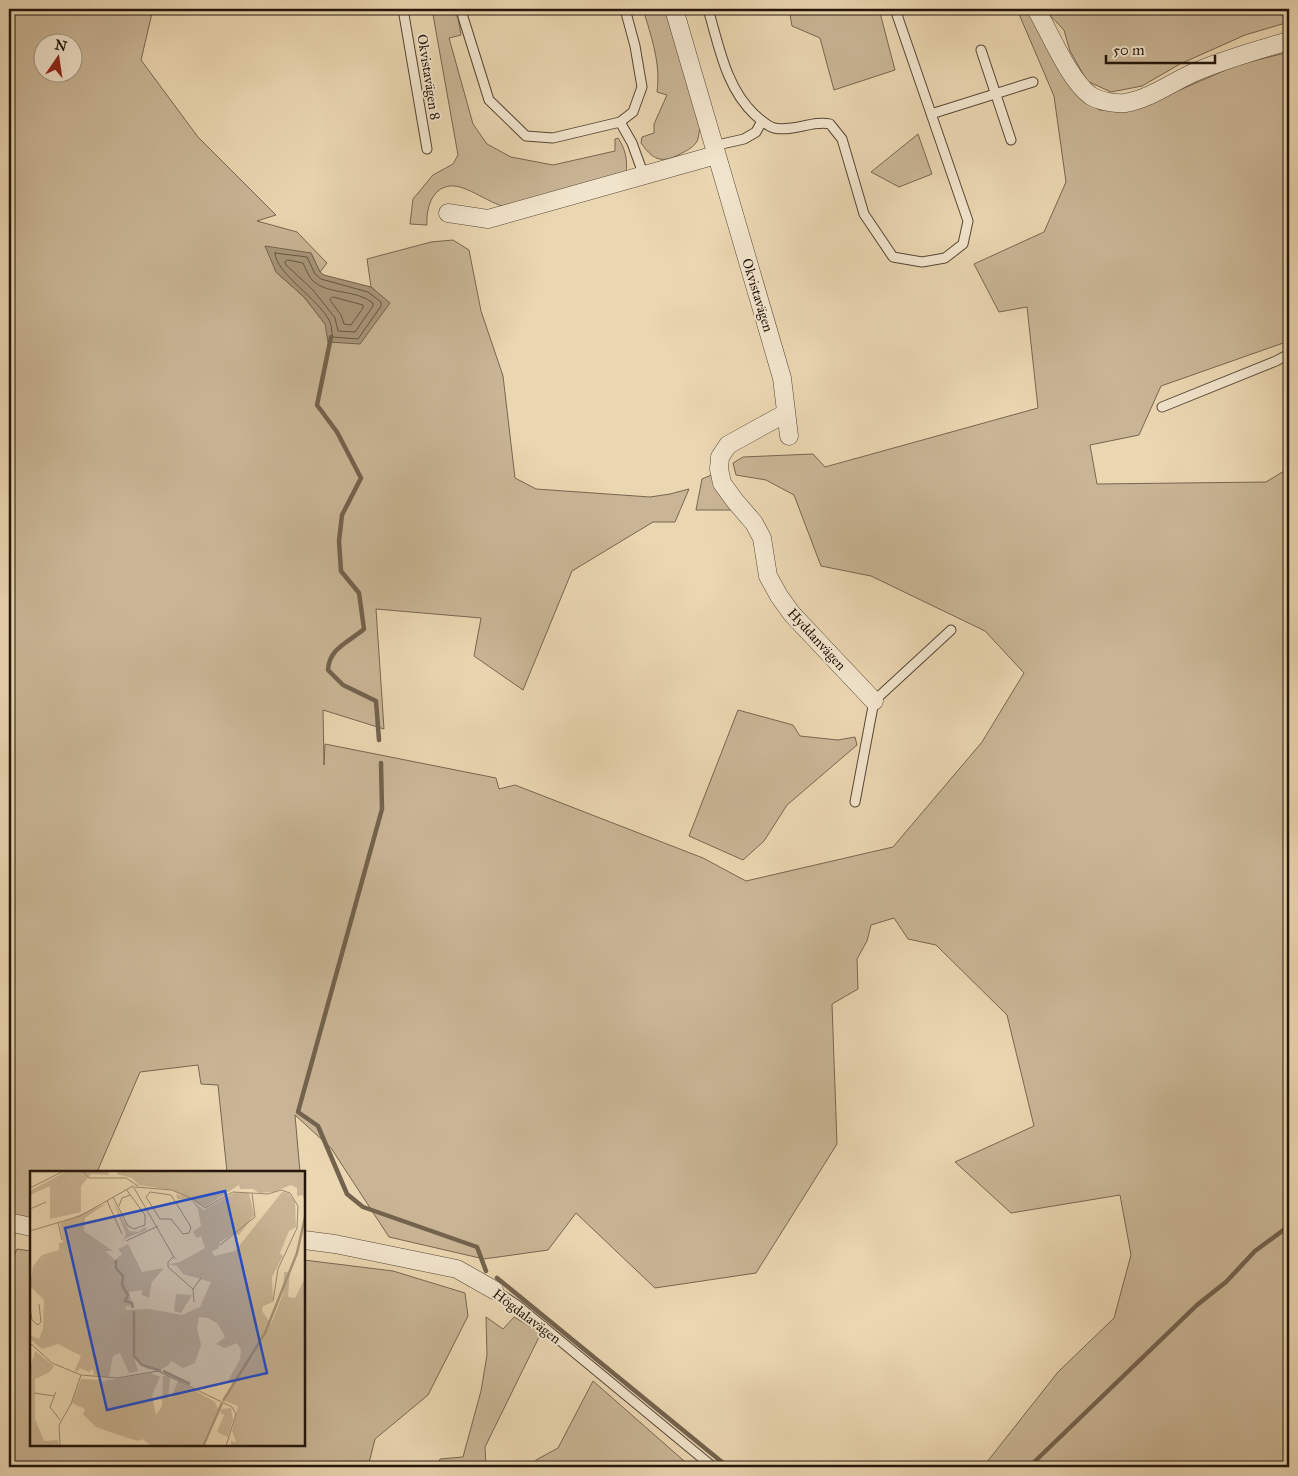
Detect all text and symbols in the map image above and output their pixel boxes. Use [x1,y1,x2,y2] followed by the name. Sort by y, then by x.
[32,32,82,82] north arrow
[1106,32,1214,64] scale bar
[413,33,444,121] street label: Okvistavägen 8
[53,36,69,55] text: N
[1113,41,1145,59] text: 50 m
[738,256,777,334] street label: Okvistavägen
[784,605,850,674] street label: Hyddanvägen
[30,1171,305,1446] inset map
[489,1285,564,1348] street label: Högdalavägen

